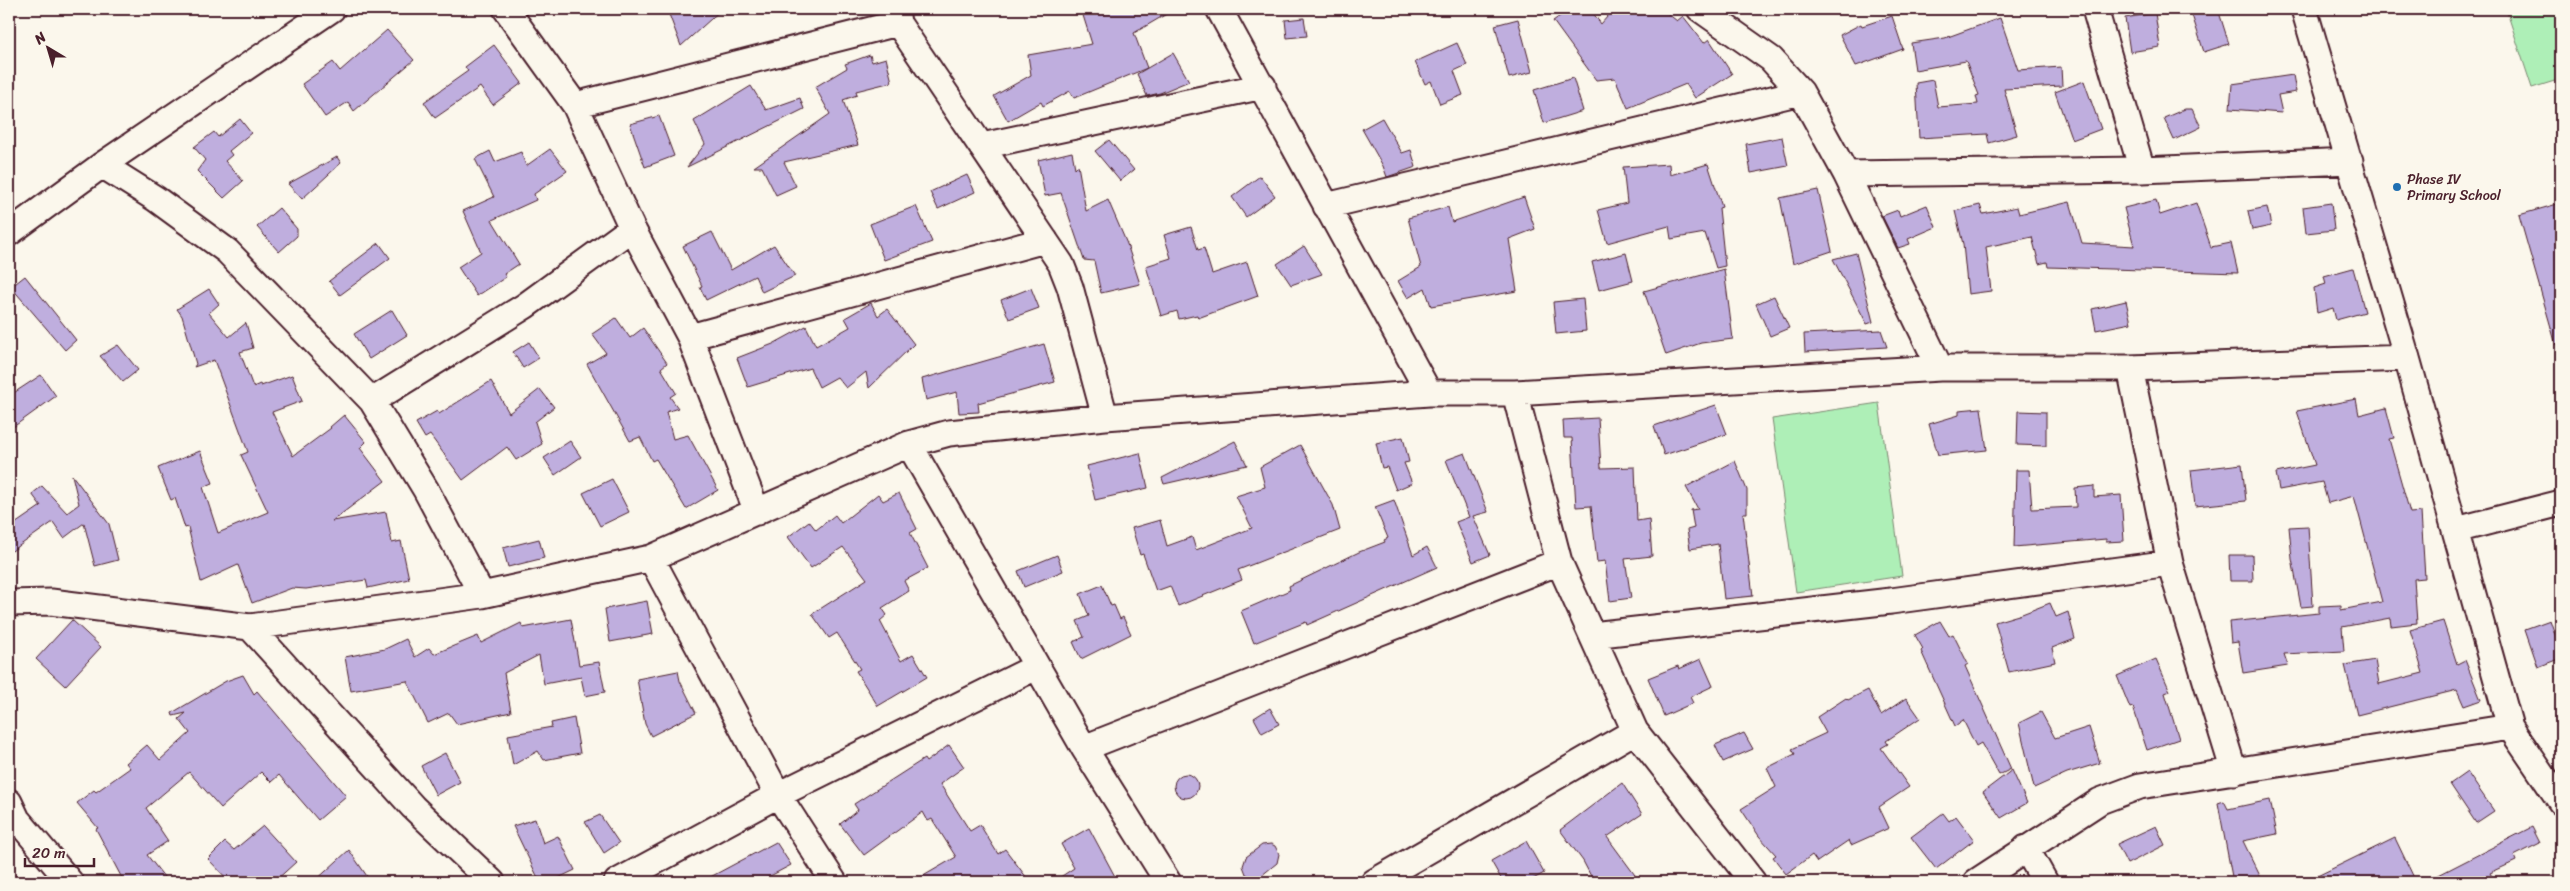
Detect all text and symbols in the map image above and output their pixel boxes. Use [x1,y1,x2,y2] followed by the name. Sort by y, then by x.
[22,22,72,72] north arrow
[28,25,52,52] text: N
[2407,167,2502,208] place label: Phase IV Primary School
[2391,181,2403,193] marker: Phase IV Primary School
[25,836,94,868] scale bar
[32,840,66,866] text: 20 m

